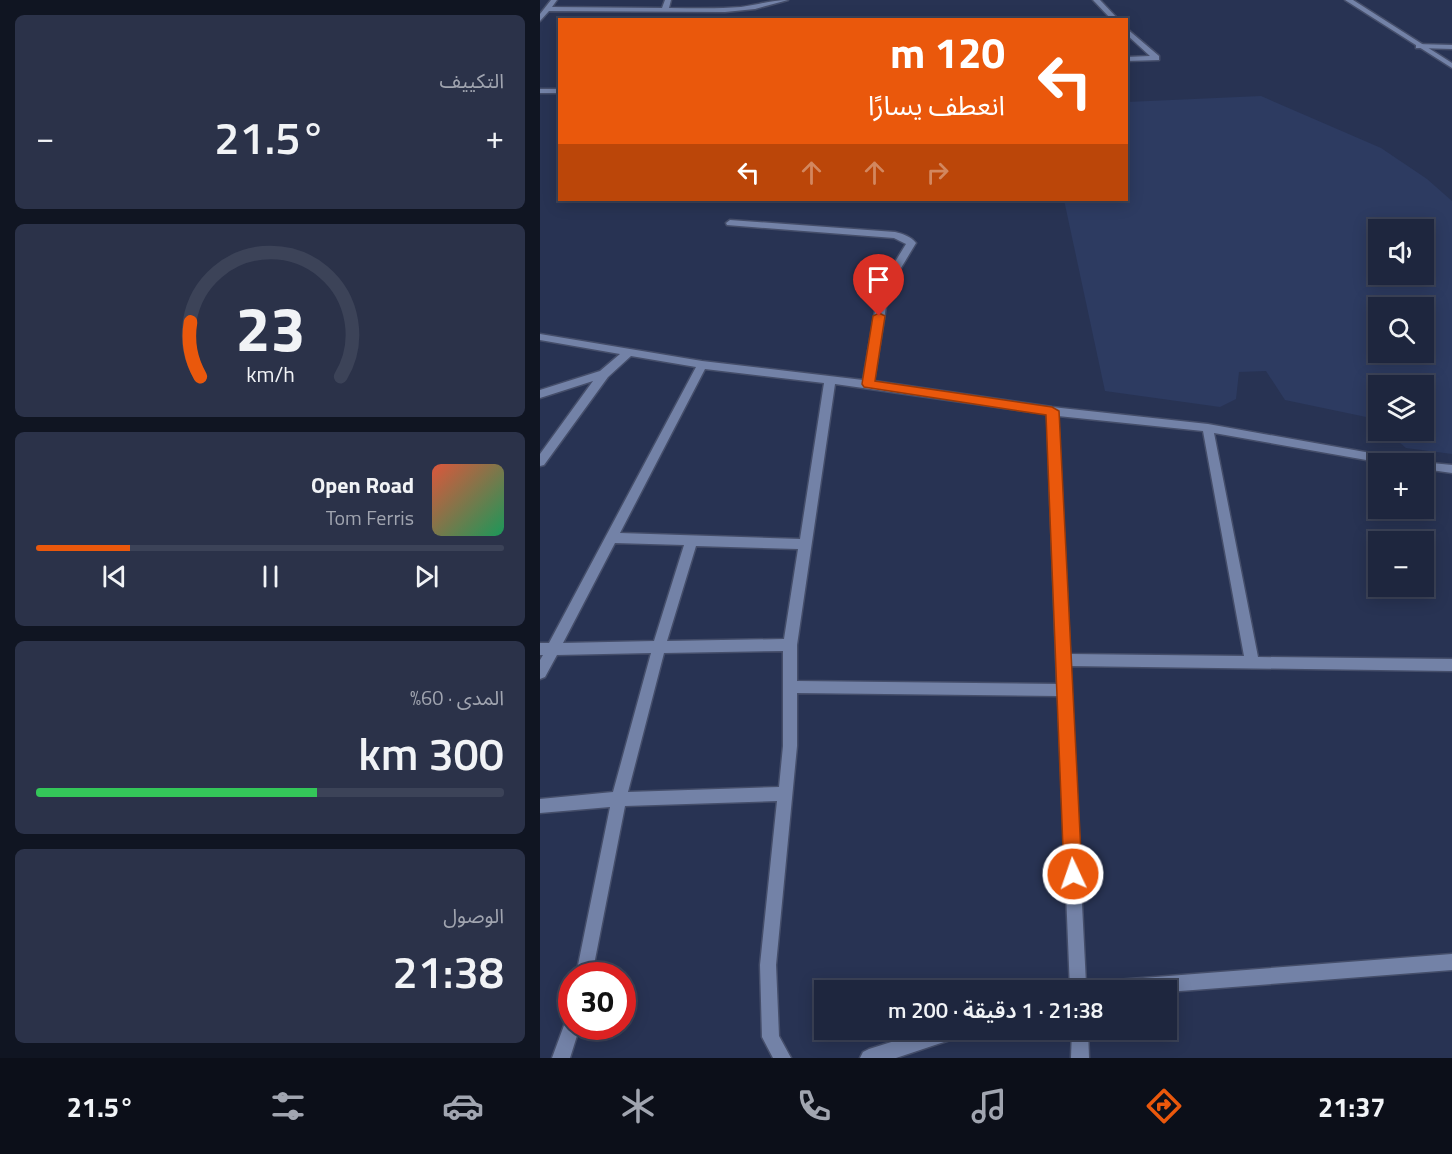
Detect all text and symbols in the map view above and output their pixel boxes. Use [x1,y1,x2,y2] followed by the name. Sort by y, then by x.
[890,20,1005,84] text: 120 m
[1026,42,1104,120] icon: left
[440,65,504,96] text: التكييف
[868,84,1005,125] text: انعطف يسارًا
[214,103,326,171] text: 21.5°
[36,112,54,162] text: −
[486,112,504,162] text: +
[732,156,765,189] icon: left
[795,156,828,189] icon: ahead
[858,156,891,189] icon: ahead
[921,156,954,189] icon: right
[1368,219,1434,597] map controls
[1368,219,1434,285] button: sound
[853,254,904,316] pin
[862,263,895,296] icon: arrive
[235,281,305,376] text: 23
[1368,297,1434,363] button: search
[246,359,294,391] text: km/h
[1368,375,1434,441] button: layers
[1368,453,1434,519] button: +
[311,468,414,502] text: Open Road
[326,502,414,533] text: Tom Ferris
[1368,531,1434,597] button: −
[98,560,131,593] icon: previous
[254,560,287,593] icon: pause
[410,560,443,593] icon: next
[410,682,504,713] text: المدى · 60%
[358,719,504,787] text: 300 km
[1041,842,1105,906] position arrow
[443,900,504,931] text: الوصول
[392,937,504,1005] text: 21:38
[558,962,636,1040] speed limit sign: 30
[888,993,1103,1027] text: 21:38 · 1 دقيقة · 200 m
[267,1085,309,1127] icon: filters
[442,1085,484,1127] icon: car
[617,1085,659,1127] icon: climate
[793,1085,835,1127] icon: phone
[968,1085,1010,1127] icon: music
[1143,1085,1185,1127] icon: directions
[67,1086,134,1127] text: 21.5°
[1318,1086,1385,1127] text: 21:37

